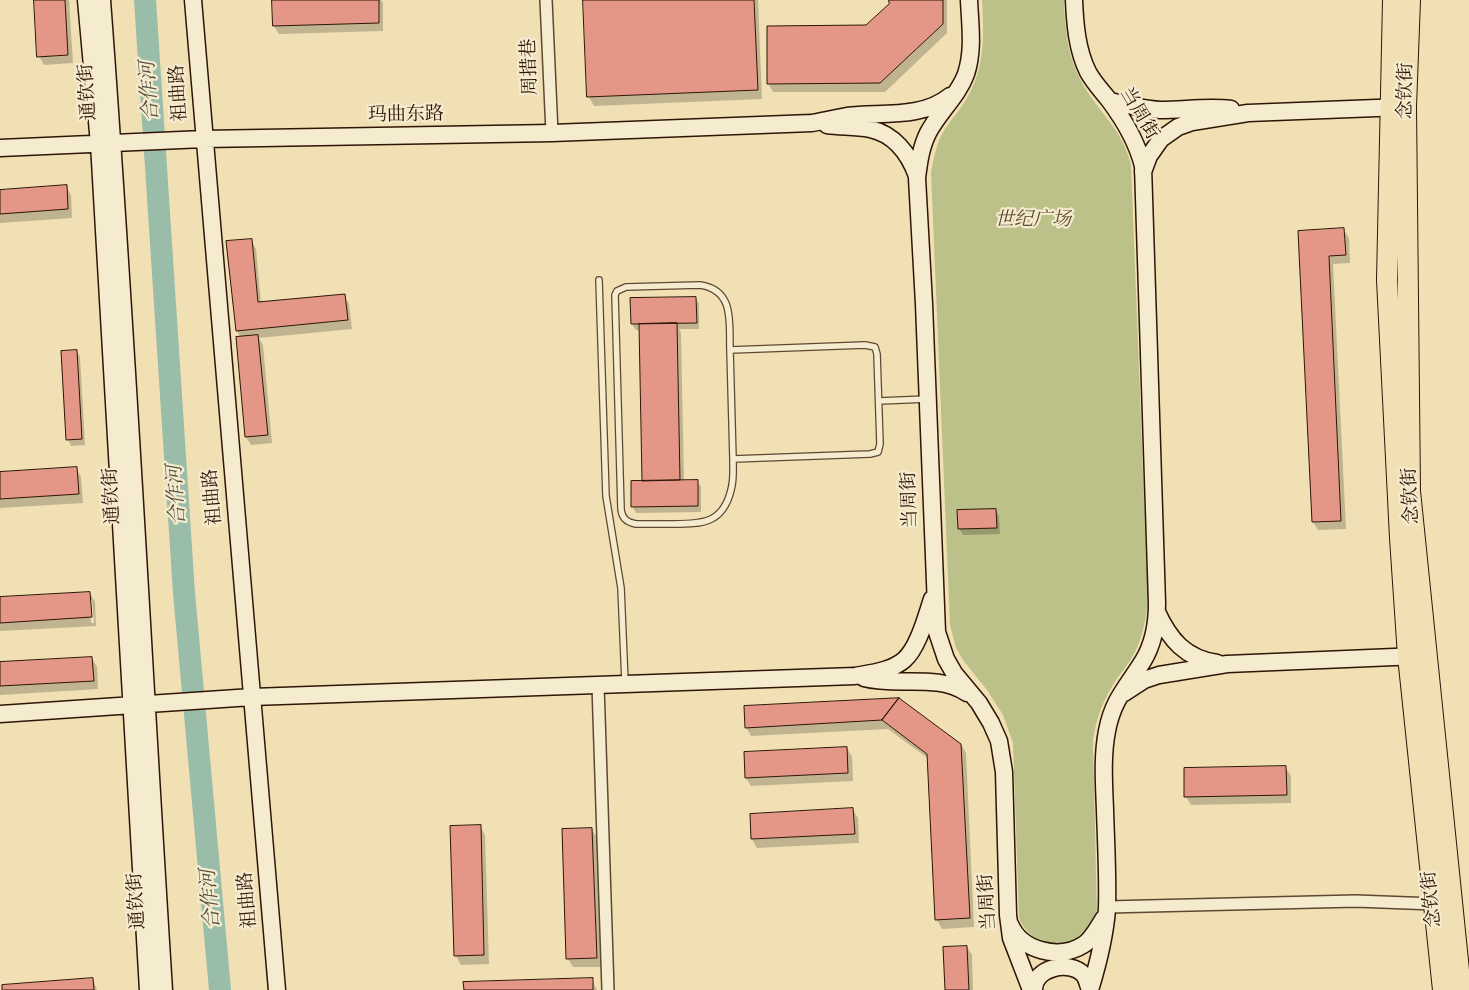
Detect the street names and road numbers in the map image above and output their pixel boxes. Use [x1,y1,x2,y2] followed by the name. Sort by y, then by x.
[519,38,543,96] street label: 周措巷
[1395,62,1419,120] street label: 念钦街
[76,63,102,121] street label: 通钦街
[167,64,193,122] street label: 祖曲路
[1114,84,1162,144] street label: 当周街
[368,104,444,128] street label: 玛曲东路
[100,467,126,525] street label: 通钦街
[1399,467,1425,525] street label: 念钦街
[200,468,228,526] street label: 祖曲路
[899,471,923,529] street label: 当周街
[1419,869,1447,929] street label: 念钦街
[235,871,263,929] street label: 祖曲路
[125,872,151,930] street label: 通钦街
[976,873,1002,931] street label: 当周街

